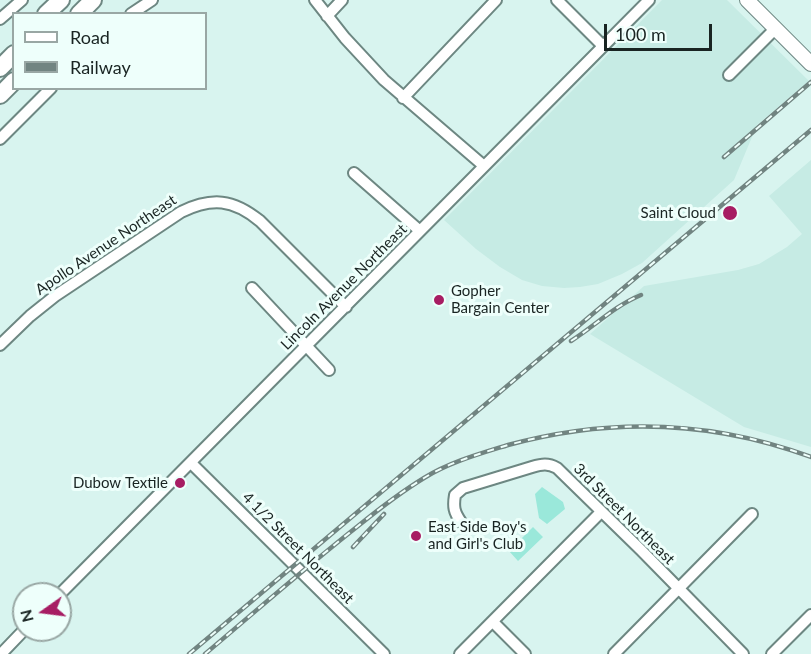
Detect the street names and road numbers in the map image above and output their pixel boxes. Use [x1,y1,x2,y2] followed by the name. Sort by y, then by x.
[32,191,180,299] street label: Apollo Avenue Northeast
[277,220,411,354] street label: Lincoln Avenue Northeast
[570,460,678,568] street label: 3rd Street Northeast
[239,489,357,607] street label: 4 1/2 Street Northeast

